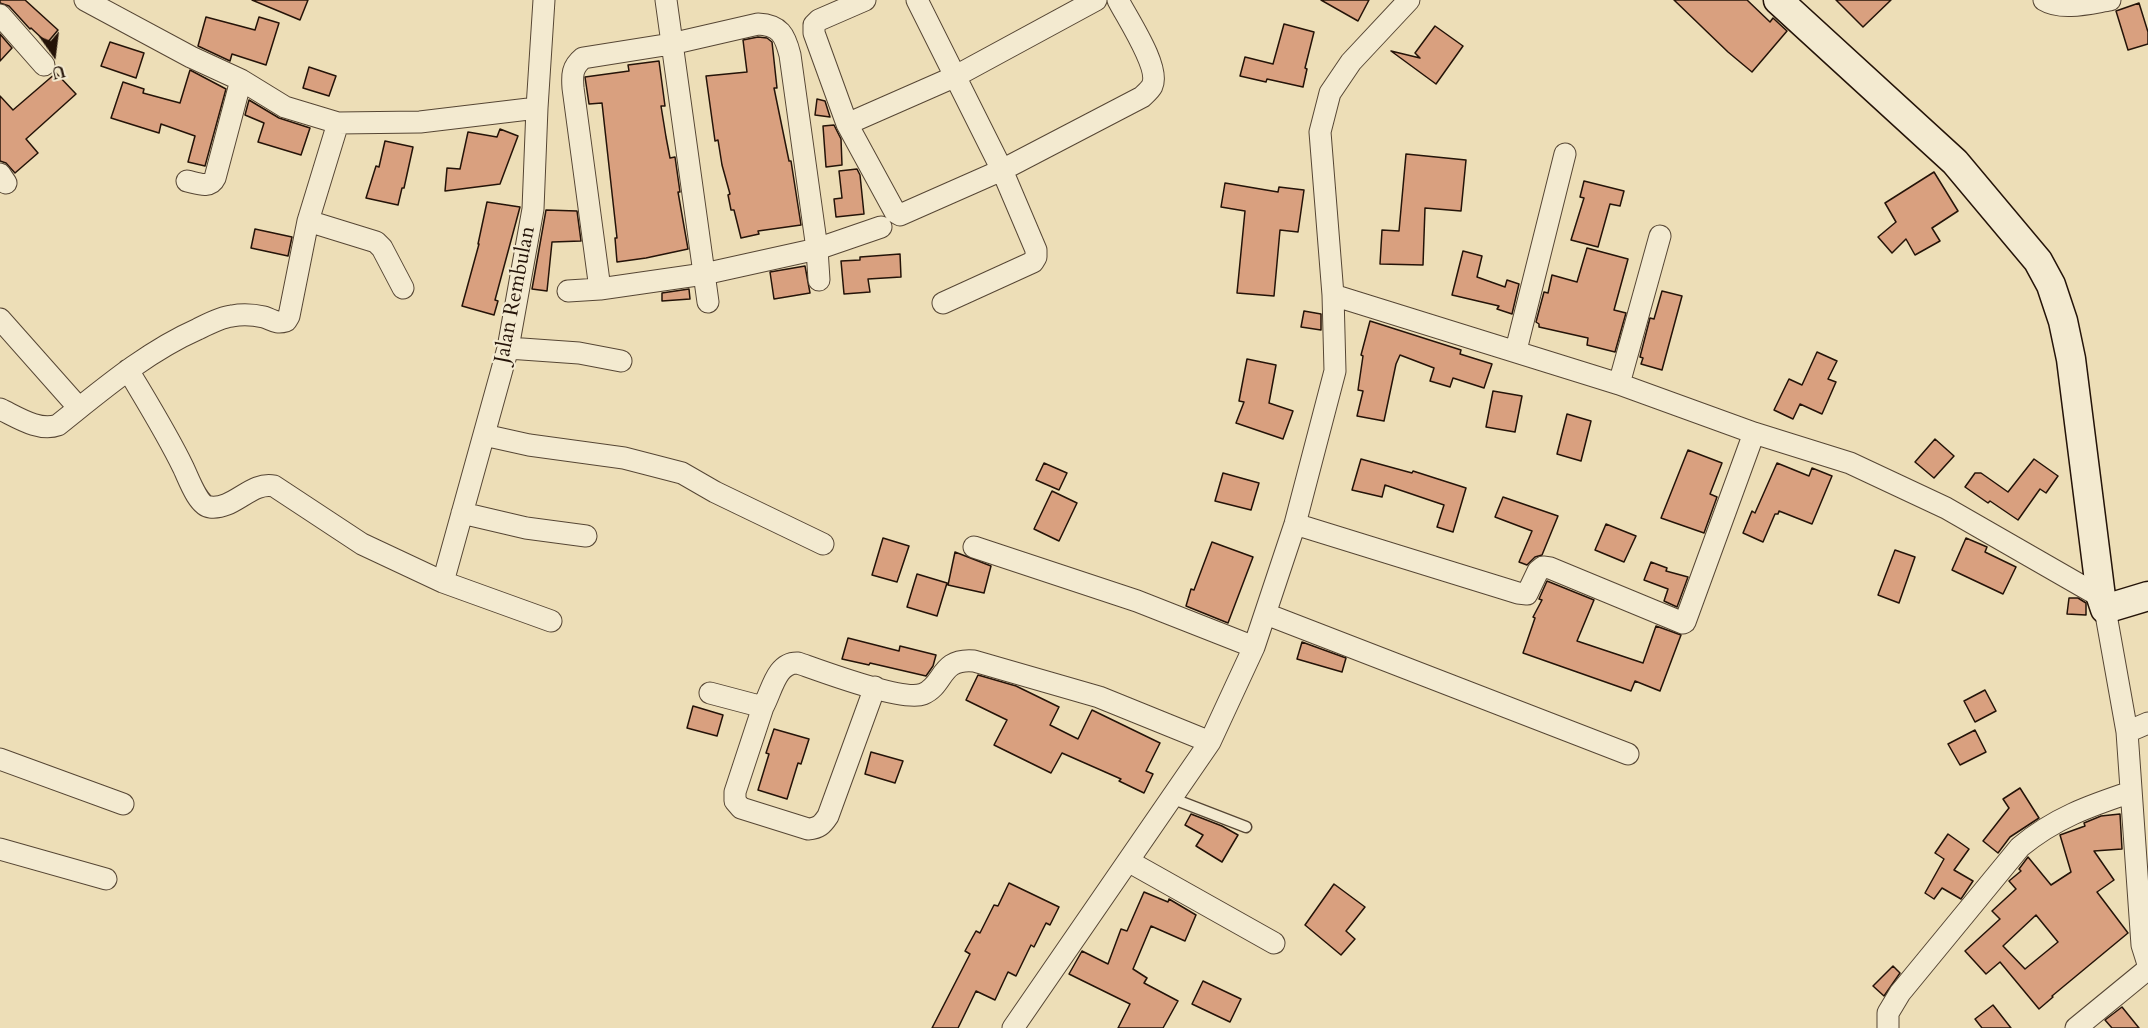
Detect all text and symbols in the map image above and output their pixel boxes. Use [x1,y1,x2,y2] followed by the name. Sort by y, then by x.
[24,24,84,84] north arrow
[49,59,67,84] text: U
[490,224,542,366] street label: Jalan Rembulan

